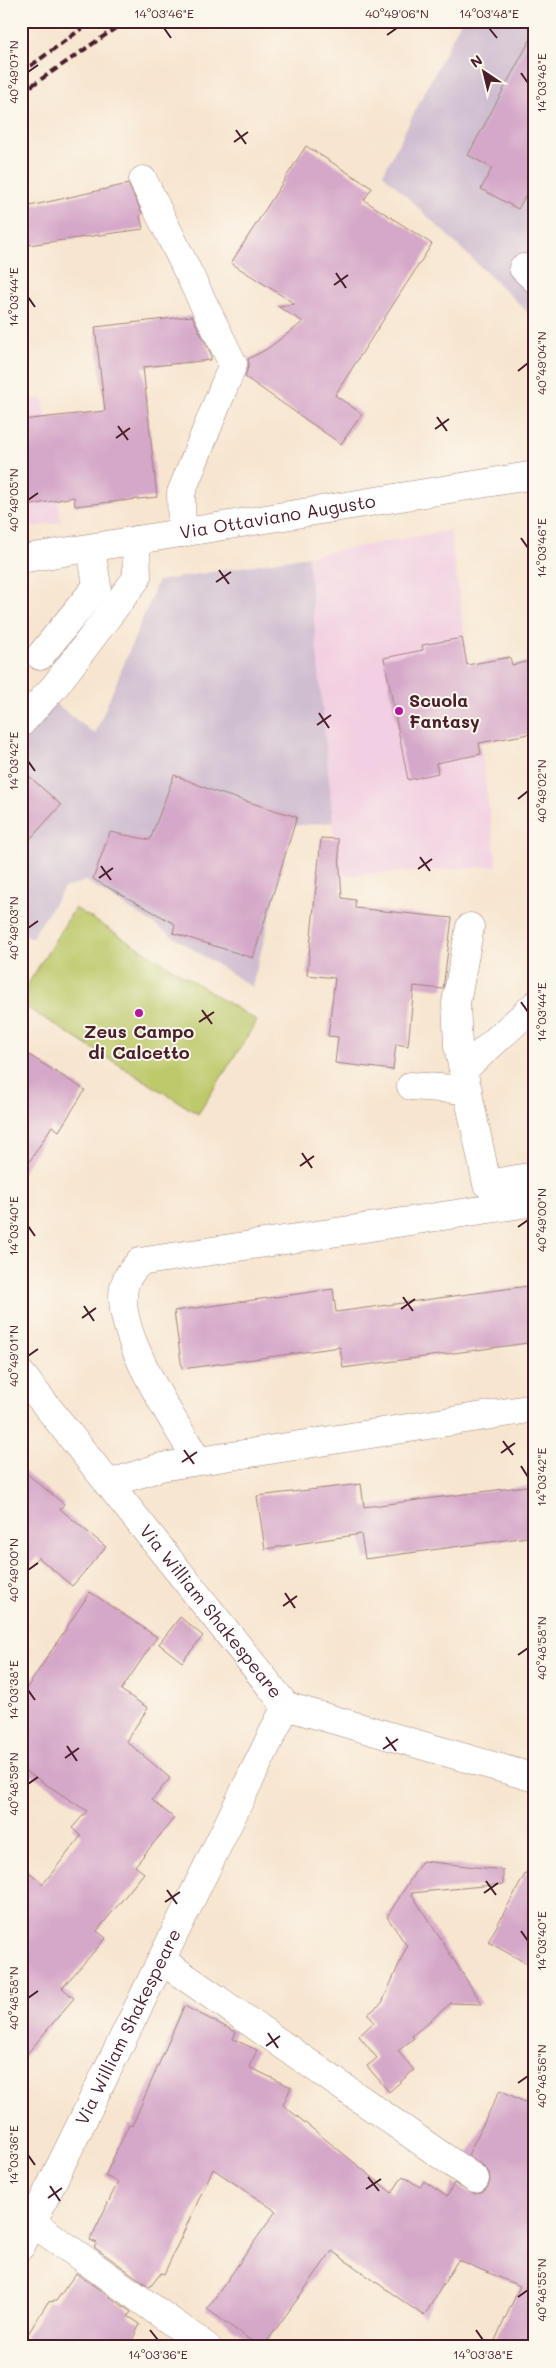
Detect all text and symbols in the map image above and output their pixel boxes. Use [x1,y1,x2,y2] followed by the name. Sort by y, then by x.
[134,5,194,21] text: 14°03'46"E
[365,5,429,21] text: 40°49'06"N
[459,5,519,21] text: 14°03'48"E
[5,40,21,104] text: 40°49'07"N
[458,48,508,98] north arrow
[466,50,486,72] text: N
[533,53,549,113] text: 14°03'48"E
[5,267,21,327] text: 14°03'44"E
[533,331,549,395] text: 40°49'04"N
[5,468,21,532] text: 40°49'05"N
[178,488,377,544] street label: Via Ottaviano Augusto
[533,518,549,578] text: 14°03'46"E
[409,688,480,733] place label: Scuola Fantasy
[393,705,405,717] marker: Scuola Fantasy
[5,731,21,790] text: 14°03'42"E
[533,759,549,823] text: 40°49'02"N
[5,896,21,960] text: 40°49'03"N
[533,982,549,1042] text: 14°03'44"E
[133,1007,145,1019] marker: Zeus Campo di Calcetto
[84,1019,194,1064] place label: Zeus Campo di Calcetto
[533,1188,549,1252] text: 40°49'00"N
[5,1196,21,1256] text: 14°03'40"E
[5,1325,21,1387] text: 40°49'01"N
[533,1447,549,1506] text: 14°03'42"E
[135,1519,288,1703] street label: Via William Shakespeare
[5,1538,21,1602] text: 40°49'00"N
[533,1616,549,1680] text: 40°48'58"N
[5,1660,21,1720] text: 14°03'38"E
[5,1752,21,1816] text: 40°48'59"N
[533,1911,549,1971] text: 14°03'40"E
[69,1924,186,2129] street label: Via William Shakespeare
[5,1966,21,2030] text: 40°48'58"N
[533,2044,549,2108] text: 40°48'56"N
[5,2125,21,2185] text: 14°03'36"E
[533,2258,549,2322] text: 40°48'55"N
[128,2346,188,2362] text: 14°03'36"E
[453,2346,513,2362] text: 14°03'38"E

